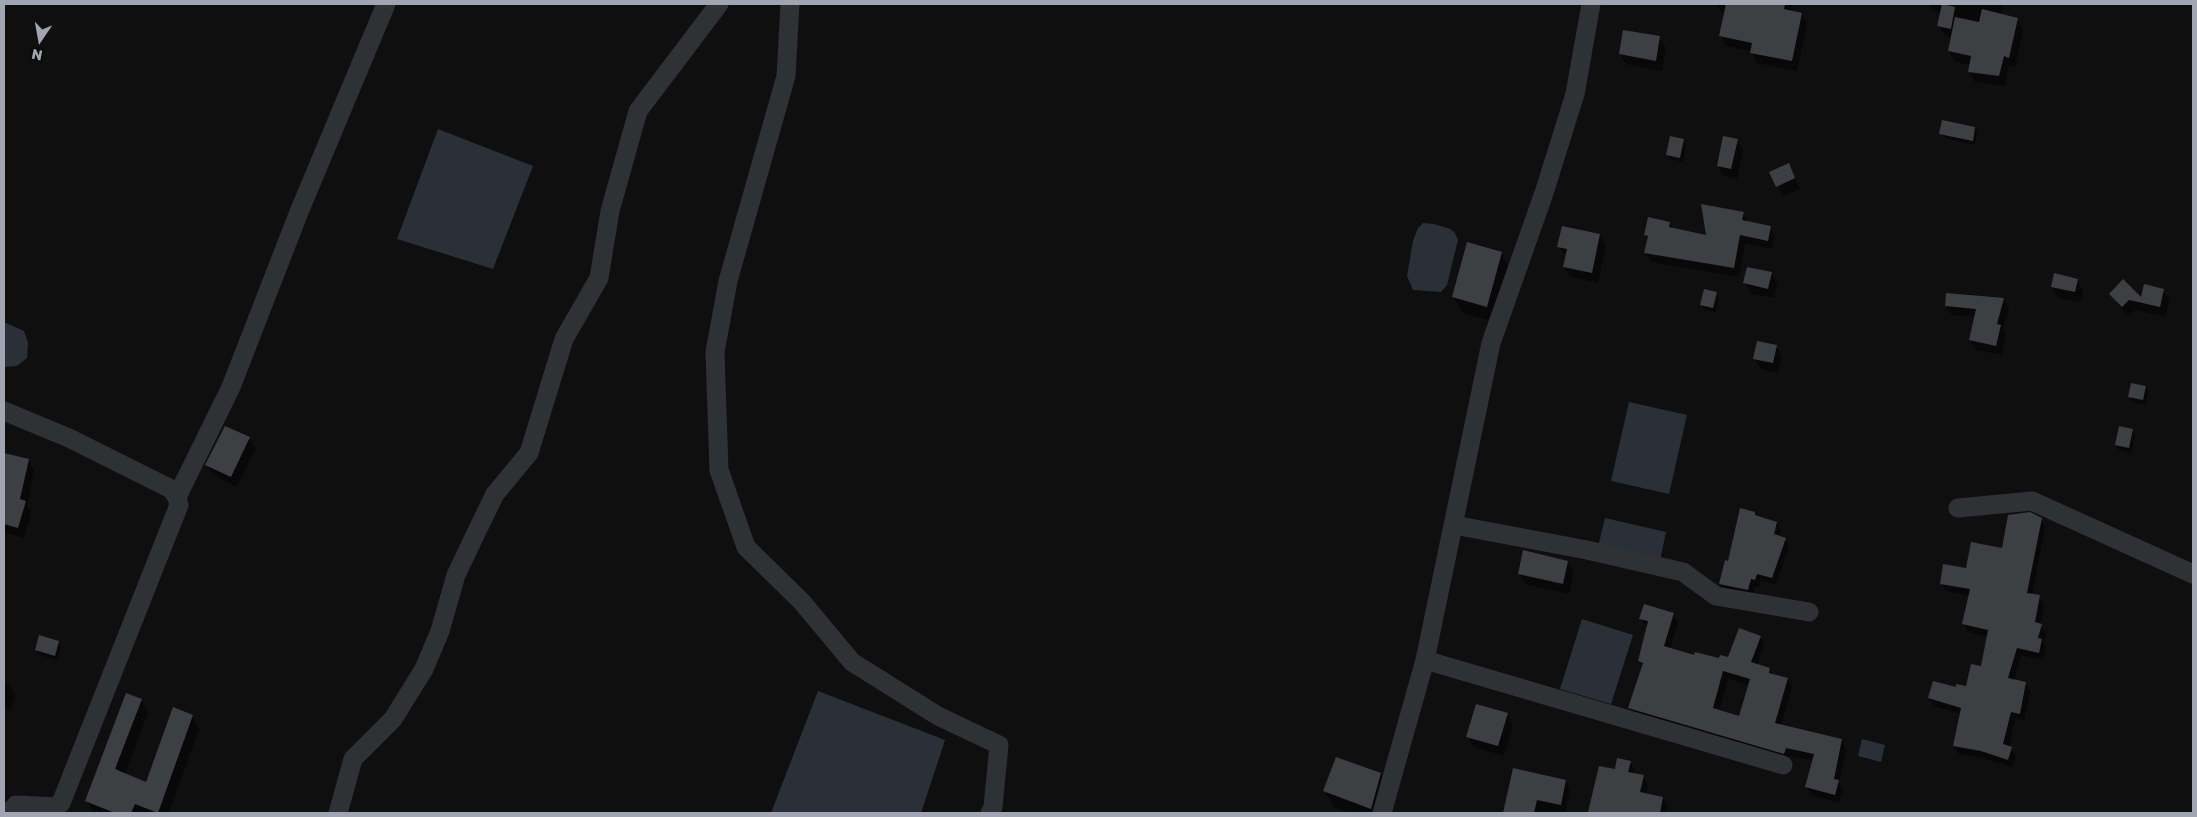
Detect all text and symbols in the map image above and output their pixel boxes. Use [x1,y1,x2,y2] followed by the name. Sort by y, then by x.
[15,15,65,65] north arrow
[30,46,44,65] text: N

